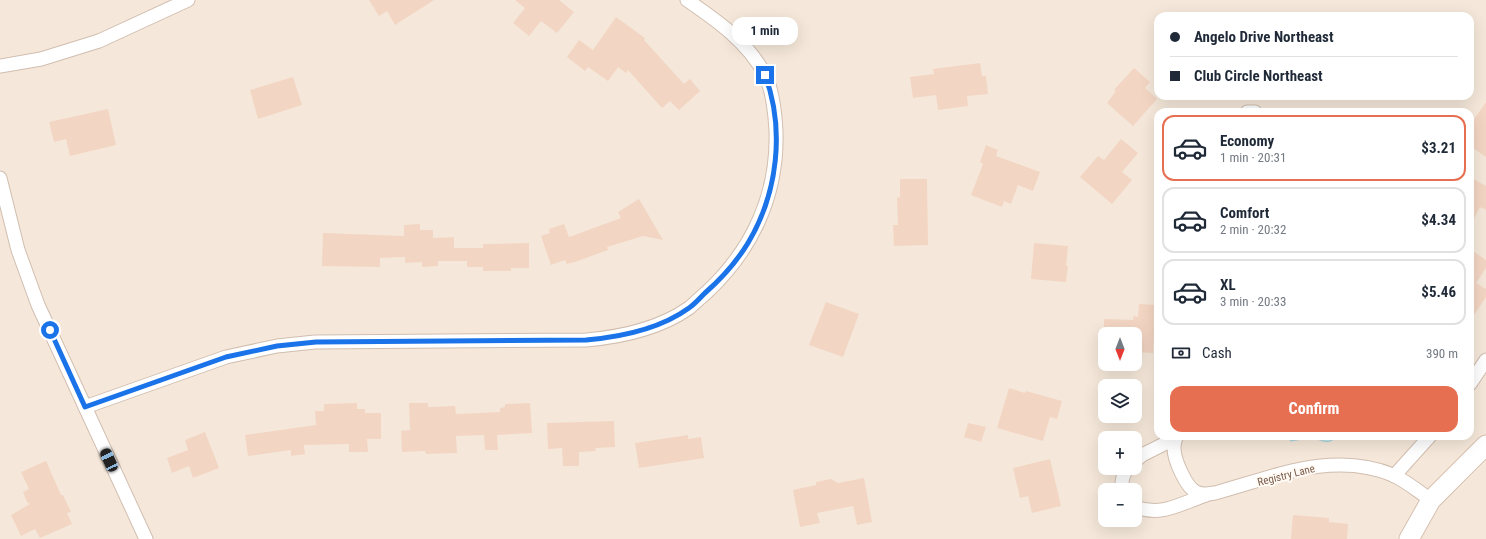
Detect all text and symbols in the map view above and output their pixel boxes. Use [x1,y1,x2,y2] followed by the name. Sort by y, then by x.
[732,17,798,45] callout: 1 min
[751,23,779,38] text: 1 min
[1194,28,1334,46] text: Angelo Drive Northeast
[756,66,774,84] route end
[1194,67,1323,85] text: Club Circle Northeast
[1172,130,1208,166] icon: car
[1220,132,1274,150] text: Economy
[1421,139,1456,157] text: $3.21
[1220,150,1286,165] text: 1 min · 20:31
[1172,202,1208,238] icon: car
[1220,204,1269,222] text: Comfort
[1421,211,1456,229] text: $4.34
[1220,222,1286,237] text: 2 min · 20:32
[1172,274,1208,310] icon: car
[1220,276,1236,294] text: XL
[1421,283,1456,301] text: $5.46
[1220,294,1286,309] text: 3 min · 20:33
[41,321,59,339] route start
[1098,327,1142,371] north arrow
[1098,327,1142,527] map controls
[1170,342,1192,364] icon: cash
[1202,344,1232,362] text: Cash
[1426,346,1458,361] text: 390 m
[1098,379,1142,423] button: layers
[1170,386,1458,432] button: Confirm
[1098,431,1142,475] button: +
[98,447,120,473] car
[1256,462,1316,489] street label: Registry Lane
[1098,483,1142,527] button: −

